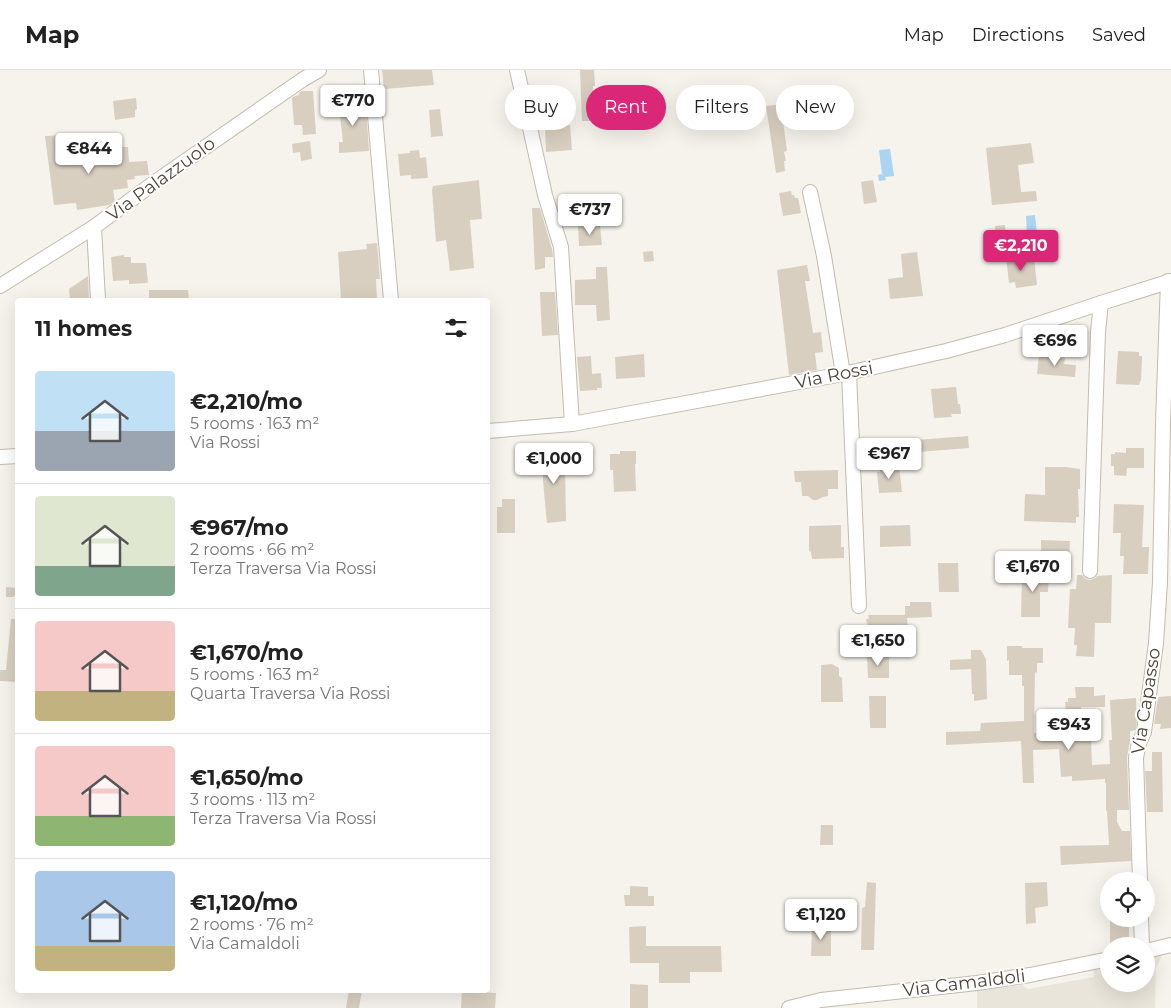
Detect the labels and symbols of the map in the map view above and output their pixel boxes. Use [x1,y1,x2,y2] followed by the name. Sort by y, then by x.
[323,85,383,127] pin: €770
[59,132,119,175] pin: €844
[102,132,220,226] street label: Via Palazzuolo
[560,194,620,236] pin: €737
[980,230,1062,272] pin: €2,210
[1025,324,1085,367] pin: €696
[793,357,875,393] street label: Via Rossi
[859,438,919,480] pin: €967
[513,442,595,485] pin: €1,000
[992,550,1074,593] pin: €1,670
[837,624,919,667] pin: €1,650
[1127,646,1165,756] street label: Via Capasso
[1039,708,1099,751] pin: €943
[780,898,862,941] pin: €1,120
[901,965,1027,1001] street label: Via Camaldoli

